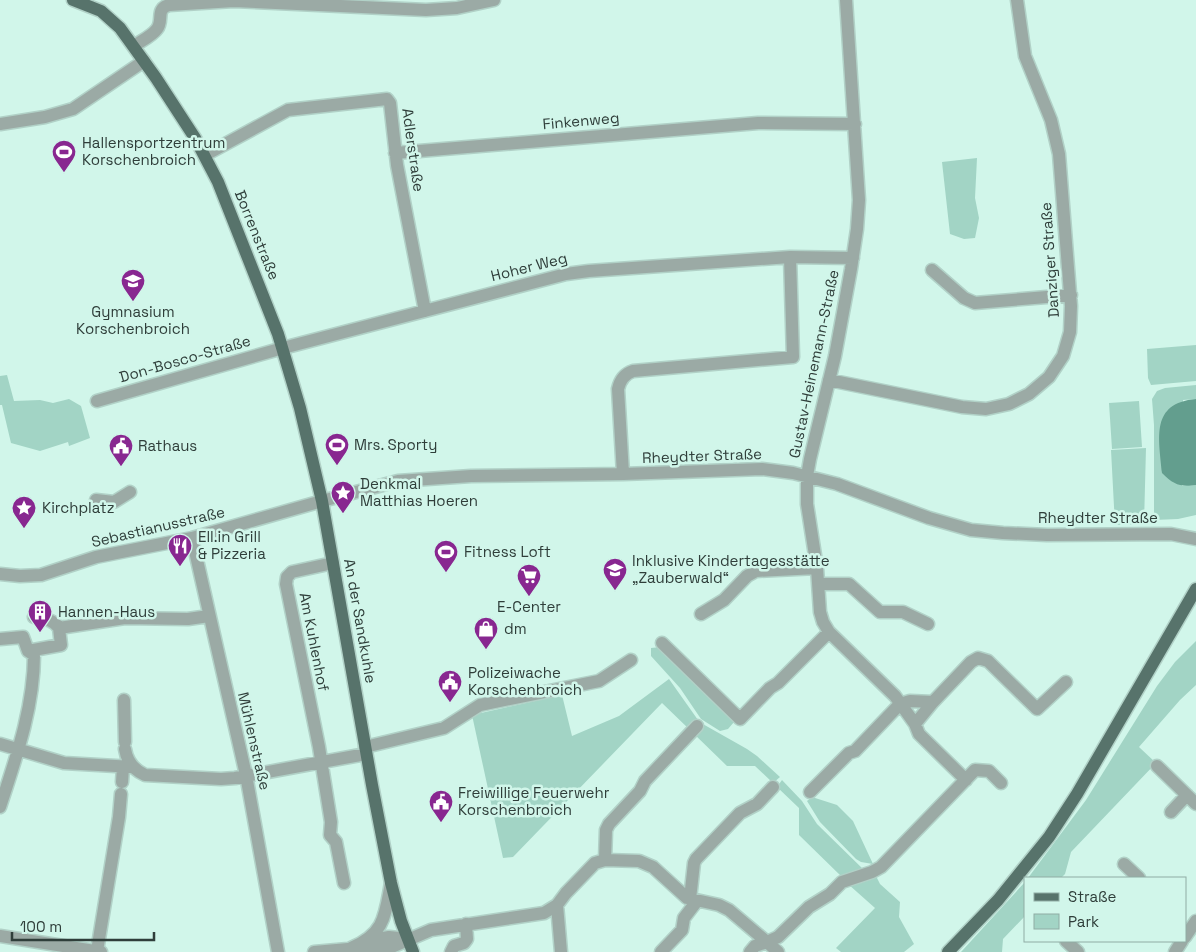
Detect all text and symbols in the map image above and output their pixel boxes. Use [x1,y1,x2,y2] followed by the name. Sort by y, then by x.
[398,107,429,193] street label: Adlerstraße
[542,108,620,133] street label: Finkenweg
[82,133,225,169] place label: Hallensportzentrum Korschenbroich
[51,139,77,173] sports icon: Hallensportzentrum Korschenbroich
[231,187,284,283] street label: Borrenstraße
[1036,202,1063,318] street label: Danziger Straße
[489,248,569,285] street label: Hoher Weg
[120,268,146,302] school or university icon: Gymnasium Korschenbroich
[784,268,843,460] street label: Gustav-Heinemann-Straße
[76,302,190,338] place label: Gymnasium Korschenbroich
[117,331,253,386] street label: Don-Bosco-Straße
[324,432,350,466] sports icon: Mrs. Sporty
[108,433,134,467] public building icon: Rathaus
[354,435,437,454] place label: Mrs. Sporty
[138,436,197,455] place label: Rathaus
[642,444,762,467] street label: Rheydter Straße
[360,474,478,510] place label: Denkmal Matthias Hoeren
[330,480,356,514] place icon: Denkmal Matthias Hoeren
[11,495,37,529] place icon: Kirchplatz
[42,498,115,517] place label: Kirchplatz
[89,502,227,551] street label: Sebastianusstraße
[1038,508,1158,527] street label: Rheydter Straße
[198,527,266,563] place label: Ell.in Grill & Pizzeria
[167,533,193,567] restaurant icon: Ell.in Grill & Pizzeria
[433,539,459,573] sports icon: Fitness Loft
[464,542,551,561] place label: Fitness Loft
[632,551,830,587] place label: Inklusive Kindertagesstätte „Zauberwald“
[340,557,381,685] street label: An der Sandkuhle
[602,557,628,591] school or university icon: Inklusive Kindertagesstätte „Zauberwald“
[516,563,542,597] supermarket icon: E-Center
[296,591,333,693] street label: Am Kuhlenhof
[497,597,561,616] place label: E-Center
[27,599,53,633] building icon: Hannen-Haus
[58,602,155,621] place label: Hannen-Haus
[473,616,499,650] shop icon: dm
[504,619,527,638] place label: dm
[468,663,582,699] place label: Polizeiwache Korschenbroich
[437,669,463,703] public building icon: Polizeiwache Korschenbroich
[234,690,275,792] street label: Mühlenstraße
[458,783,610,819] place label: Freiwillige Feuerwehr Korschenbroich
[428,789,454,823] public building icon: Freiwillige Feuerwehr Korschenbroich
[1024,877,1186,942] legend
[1068,887,1117,906] text: Straße
[12,910,155,942] scale bar
[1068,912,1099,931] text: Park
[20,917,62,936] text: 100 m

